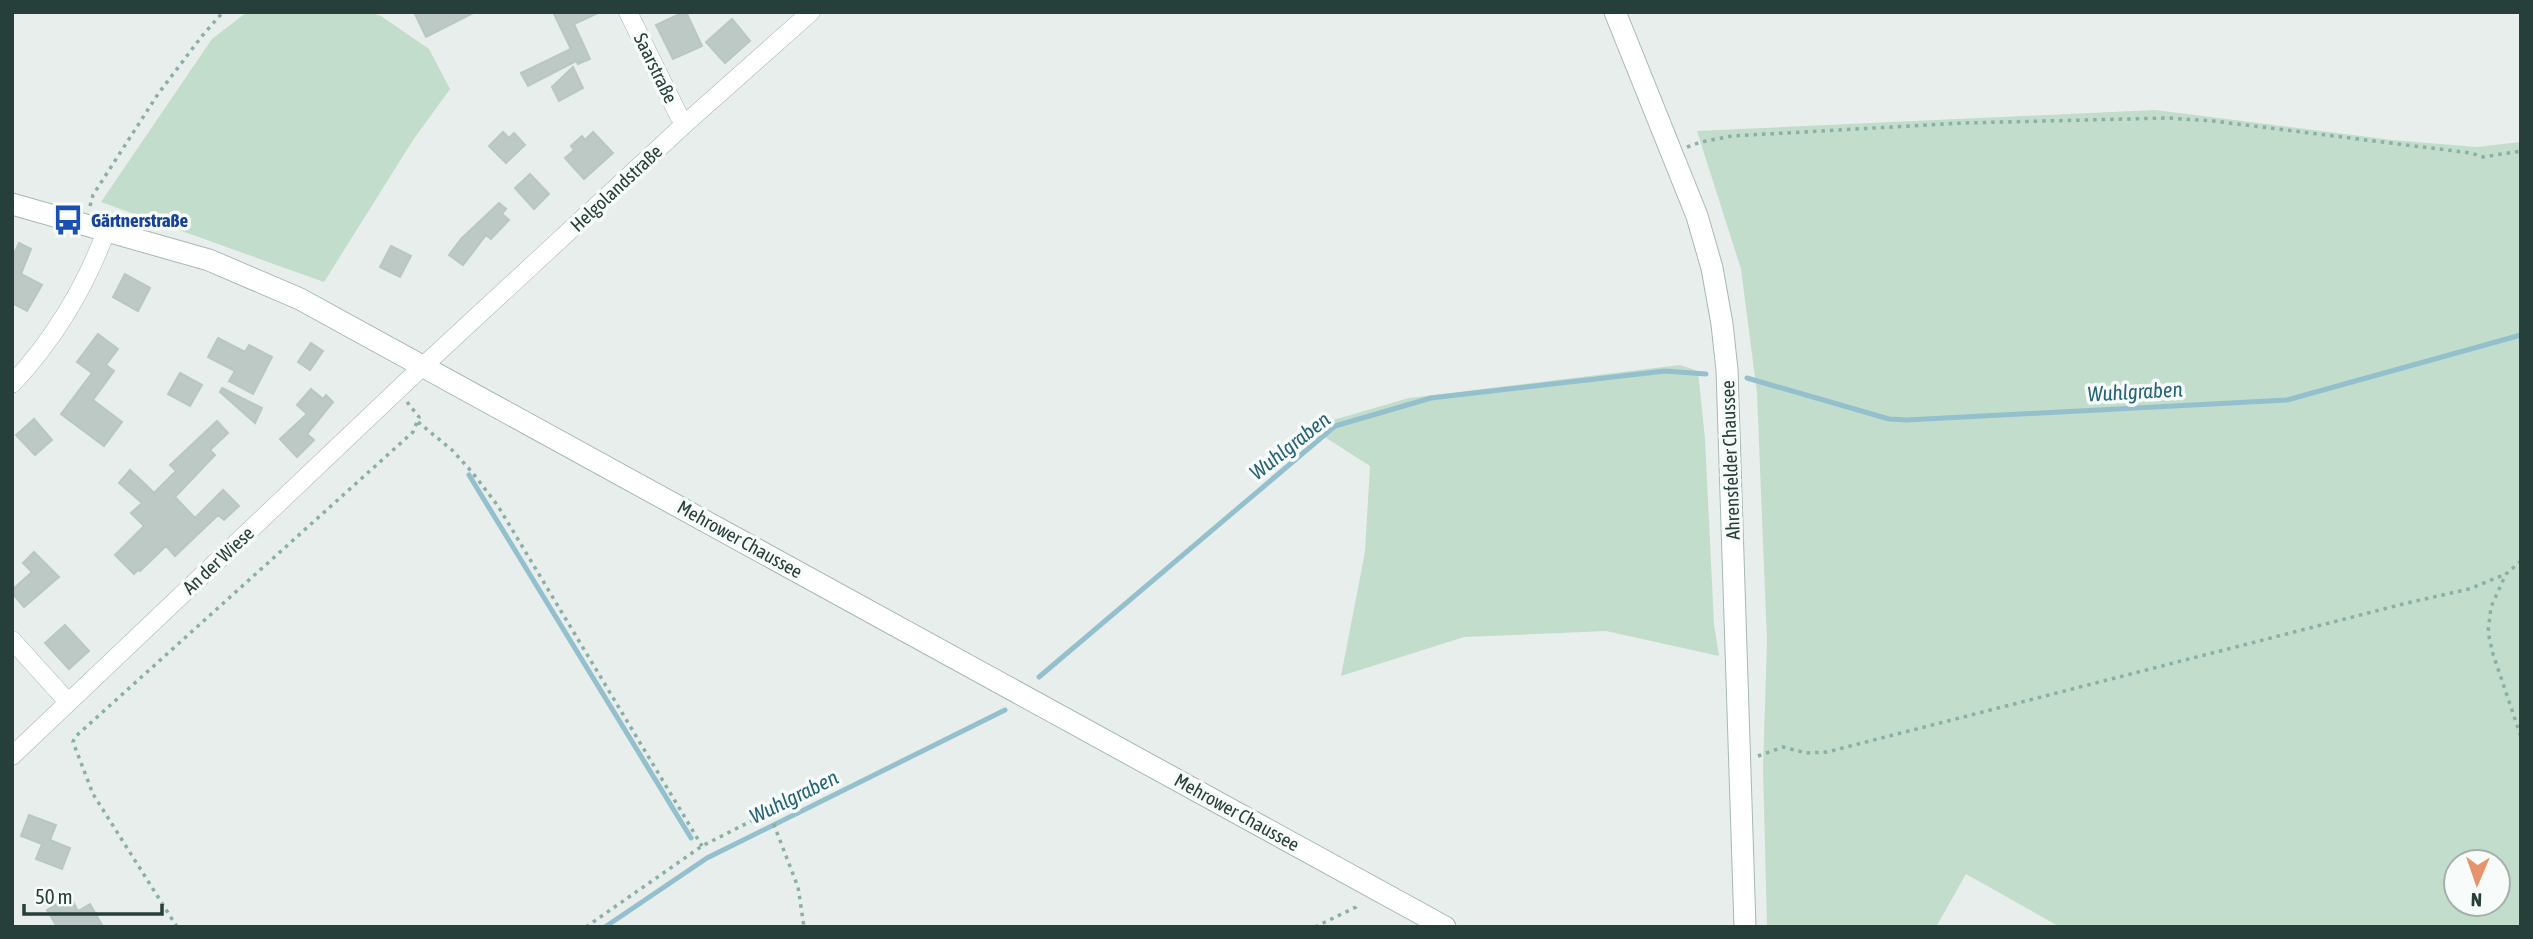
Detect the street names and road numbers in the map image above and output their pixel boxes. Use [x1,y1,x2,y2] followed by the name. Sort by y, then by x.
[630,29,682,107] street label: Saarstraße
[566,140,666,236] street label: Helgolandstraße
[1716,380,1744,540] street label: Ahrensfelder Chaussee
[674,496,806,582] street label: Mehrower Chaussee
[178,522,258,598] street label: An der Wiese
[1171,769,1303,855] street label: Mehrower Chaussee

